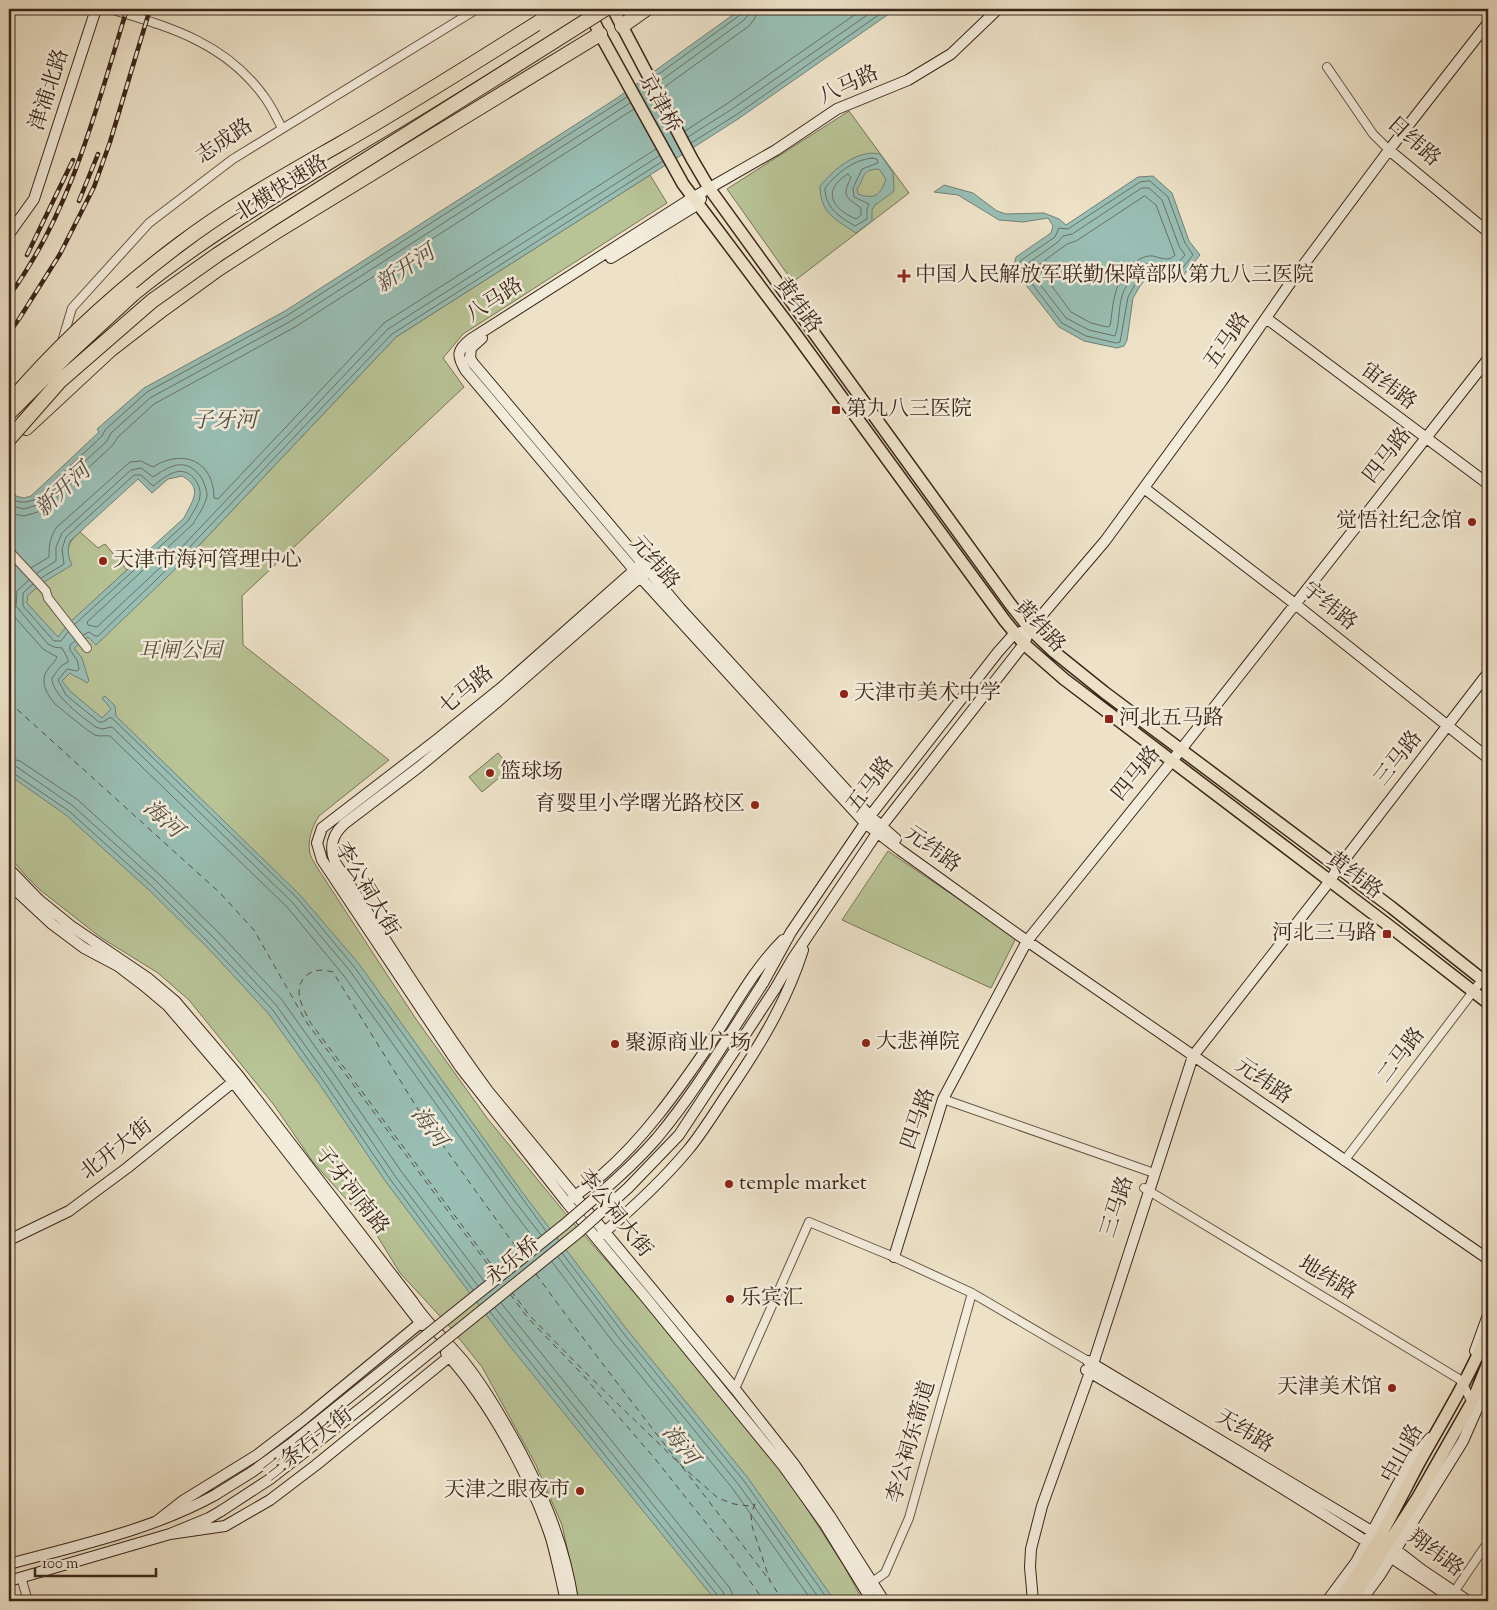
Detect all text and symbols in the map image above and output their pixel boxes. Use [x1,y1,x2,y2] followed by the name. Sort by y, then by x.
[23,45,77,135] street label: 津浦北路
[814,59,884,113] street label: 八马路
[631,69,687,139] street label: 京津桥
[1380,110,1446,174] street label: 日纬路
[190,112,260,172] street label: 志成路
[230,148,334,230] street label: 北横快速路
[370,236,446,302] water label: 新开河
[915,261,1314,291] place label: 中国人民解放军联勤保障部队第九八三医院
[897,269,911,283] marker: 中国人民解放军联勤保障部队第九八三医院
[460,271,530,331] street label: 八马路
[766,272,828,340] street label: 黄纬路
[1198,307,1258,375] street label: 五马路
[1354,356,1422,418] street label: 宙纬路
[846,395,972,425] place label: 第九八三医院
[830,404,842,416] marker: 第九八三医院
[191,406,261,438] water label: 子牙河
[1357,422,1419,490] street label: 四马路
[29,454,102,525] water label: 新开河
[1336,507,1462,537] place label: 觉悟社纪念馆
[1466,516,1478,528] marker: 觉悟社纪念馆
[622,529,686,597] street label: 元纬路
[113,546,302,576] place label: 天津市海河管理中心
[97,555,109,567] marker: 天津市海河管理中心
[1295,576,1363,638] street label: 宇纬路
[1007,594,1071,660] street label: 黄纬路
[138,637,225,667] park label: 耳闸公园
[433,659,501,723] street label: 七马路
[854,679,1001,709] place label: 天津市美术中学
[838,688,850,700] marker: 天津市美术中学
[1119,704,1224,734] place label: 河北五马路
[1103,713,1115,725] marker: 河北五马路
[1368,725,1430,793] street label: 三马路
[1106,740,1168,808] street label: 四马路
[840,751,902,819] street label: 五马路
[500,758,563,788] place label: 篮球场
[484,767,496,779] marker: 篮球场
[535,790,745,820] place label: 育婴里小学曙光路校区
[135,793,192,849] water label: 海河
[749,799,761,811] marker: 育婴里小学曙光路校区
[898,819,966,881] street label: 元纬路
[326,837,406,943] street label: 李公祠大街
[1320,845,1388,907] street label: 黄纬路
[1272,919,1377,949] place label: 河北三马路
[1381,928,1393,940] marker: 河北三马路
[1371,1022,1433,1090] street label: 二马路
[876,1028,960,1058] place label: 大悲禅院
[625,1029,751,1059] place label: 聚源商业广场
[860,1037,872,1049] marker: 大悲禅院
[609,1038,621,1050] marker: 聚源商业广场
[1229,1052,1297,1112] street label: 元纬路
[895,1084,943,1154] street label: 四马路
[402,1101,456,1158] water label: 海河
[75,1112,159,1188] street label: 北开大街
[307,1140,395,1242] street label: 子牙河南路
[569,1164,659,1264] street label: 李公祠大街
[739,1169,867,1199] place label: temple market
[1094,1172,1142,1242] street label: 三马路
[723,1178,735,1190] marker: temple market
[479,1231,547,1293] street label: 永乐桥
[1292,1250,1362,1308] street label: 地纬路
[740,1284,803,1314] place label: 乐宾汇
[724,1293,736,1305] marker: 乐宾汇
[1277,1373,1382,1403] place label: 天津美术馆
[880,1377,944,1507] street label: 李公祠东箭道
[1386,1382,1398,1394] marker: 天津美术馆
[258,1401,360,1489] street label: 三条石大街
[1209,1403,1279,1461] street label: 天纬路
[653,1419,708,1476] water label: 海河
[1375,1419,1431,1489] street label: 中山路
[444,1476,570,1506] place label: 天津之眼夜市
[574,1485,586,1497] marker: 天津之眼夜市
[1401,1523,1469,1585] street label: 翔纬路
[35,1545,156,1577] scale bar
[42,1554,79,1575] text: 100 m

